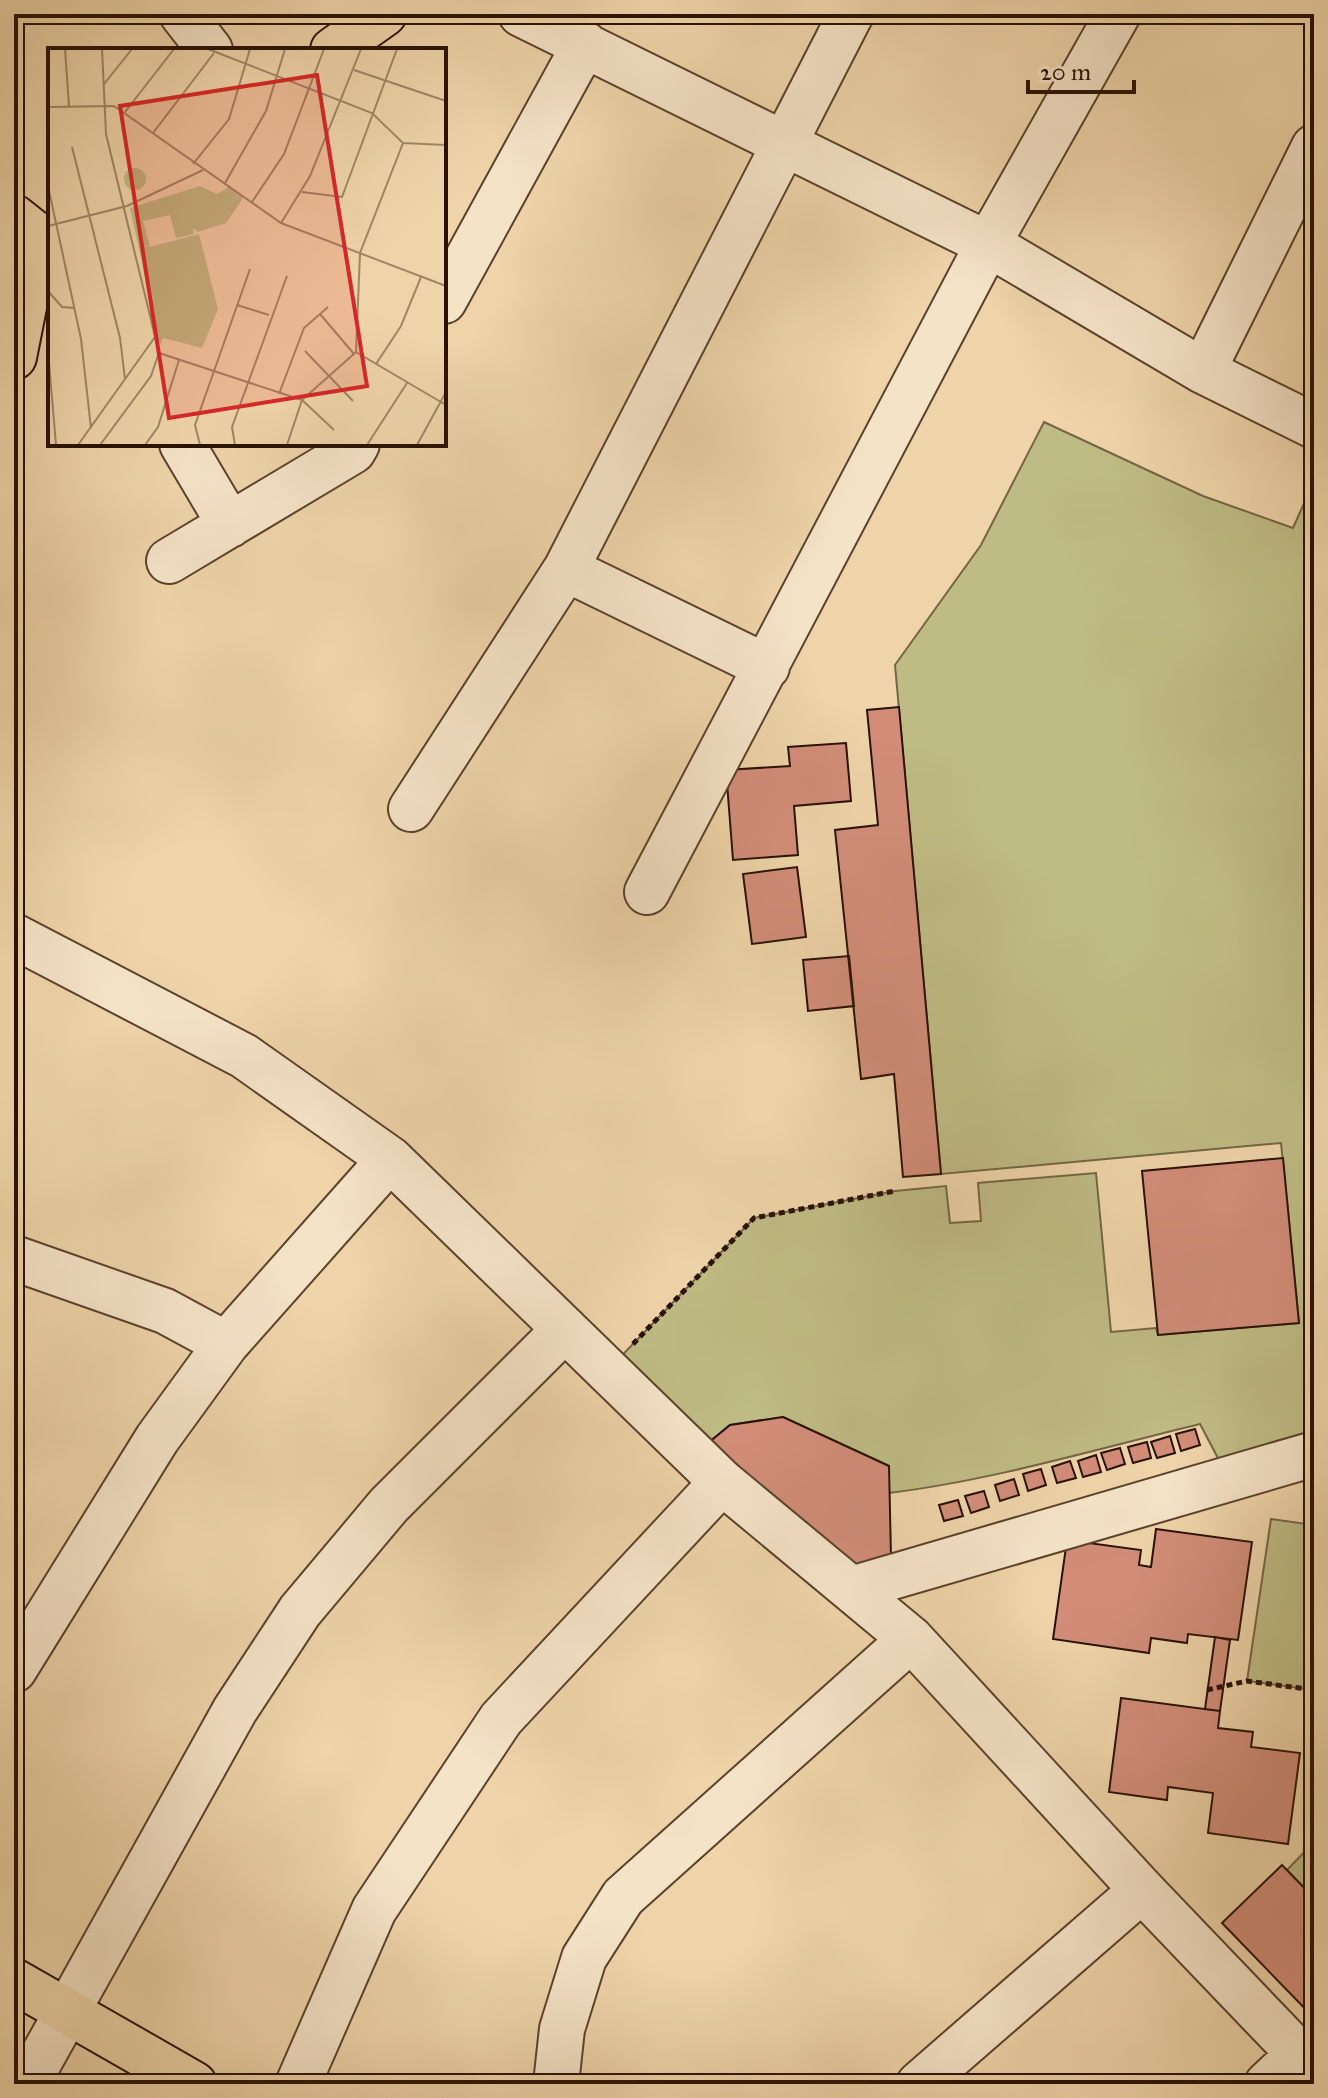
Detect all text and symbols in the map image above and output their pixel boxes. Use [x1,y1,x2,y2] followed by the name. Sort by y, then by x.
[1028,44,1134,94] scale bar
[48,48,446,446] inset map
[1040,57,1091,87] text: 20 m

